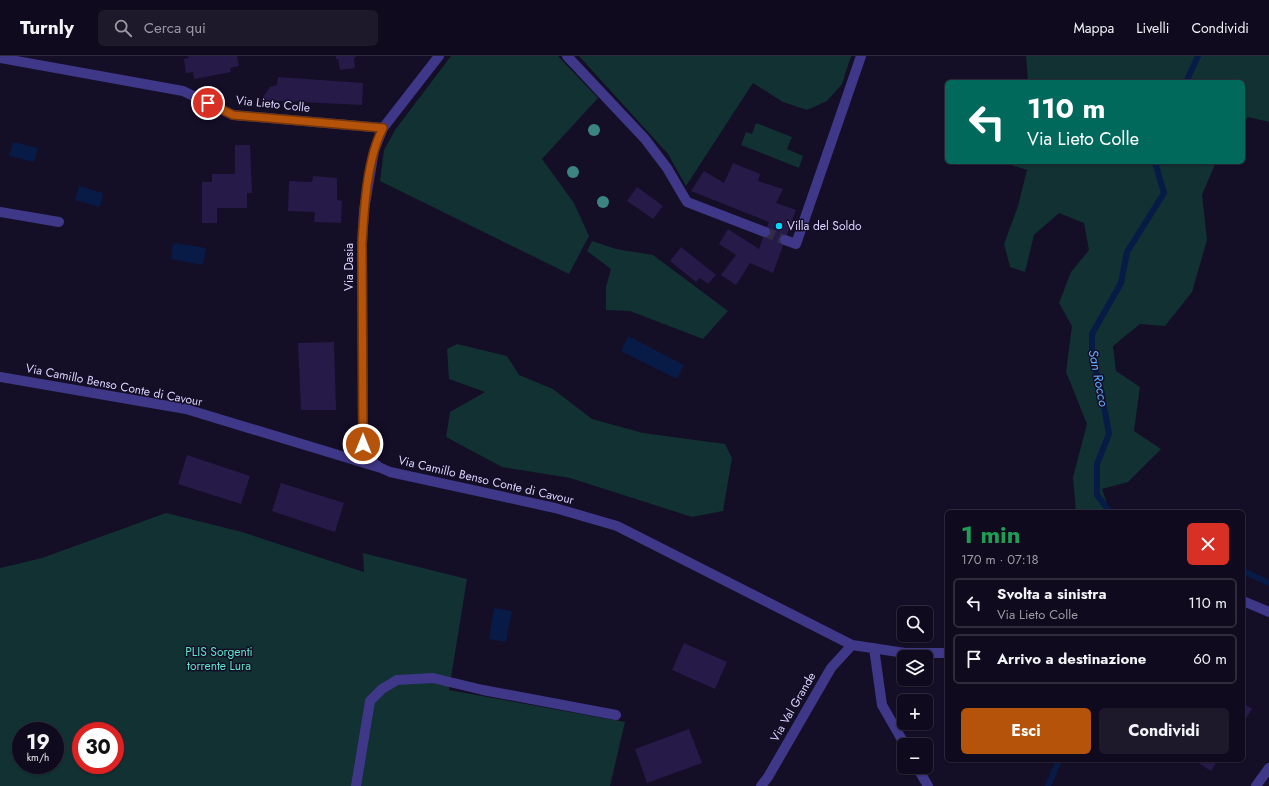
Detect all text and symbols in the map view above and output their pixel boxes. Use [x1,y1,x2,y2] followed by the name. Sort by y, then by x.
[98,10,378,46] search box
[20,14,74,41] text: Turnly
[112,17,134,39] icon: search
[144,17,206,39] text: Cerca qui
[1073,18,1114,38] text: Mappa
[1136,18,1169,38] text: Livelli
[1191,18,1249,38] text: Condividi
[191,86,225,120] pin
[1027,88,1105,129] text: 110 m
[235,91,311,117] street label: Via Lieto Colle
[197,92,219,114] icon: arrive
[961,96,1013,148] icon: left
[1027,126,1139,152] text: Via Lieto Colle
[787,217,862,235] place label: Villa del Soldo
[774,221,784,231] marker: Villa del Soldo
[340,243,358,291] street label: Via Dasia
[1084,348,1113,408] water label: San Rocco
[24,359,205,411] street label: Via Camillo Benso Conte di Cavour
[342,423,384,465] position arrow
[396,451,577,509] street label: Via Camillo Benso Conte di Cavour
[961,517,1021,552] text: 1 min
[1187,523,1229,565] button: close
[961,550,1039,569] text: 170 m · 07:18
[997,583,1107,605] text: Svolta a sinistra
[963,592,985,614] icon: left
[1188,592,1227,614] text: 110 m
[997,605,1078,624] text: Via Lieto Colle
[897,606,933,774] map controls
[897,606,933,642] button: search
[185,643,253,675] park label: PLIS Sorgenti torrente Lura
[963,648,985,670] icon: arrive
[997,648,1146,670] text: Arrivo a destinazione
[1193,648,1227,670] text: 60 m
[897,650,933,686] button: layers
[766,669,820,745] street label: Via Val Grande
[897,694,933,730] button: +
[961,708,1091,754] button: Esci
[1099,708,1229,754] button: Condividi
[72,722,124,774] speed limit sign: 30
[26,728,50,757] text: 19
[897,738,933,774] button: −
[27,750,49,765] text: km/h

